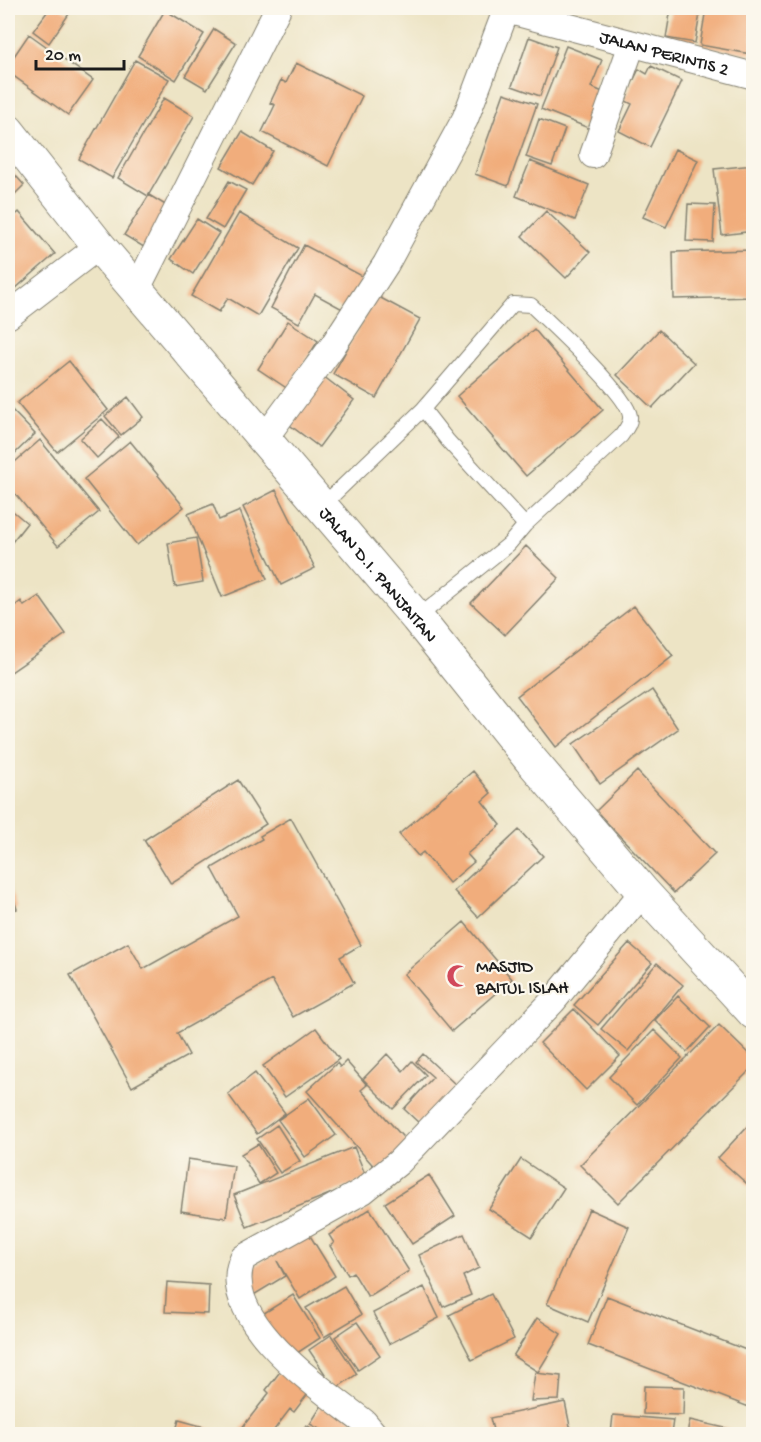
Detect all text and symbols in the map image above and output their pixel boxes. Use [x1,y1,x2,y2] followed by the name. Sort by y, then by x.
[597,27,731,82] street label: JALAN PERINTIS 2
[36,33,124,71] scale bar
[45,46,81,67] text: 20 m
[314,504,440,648] street label: JALAN D.I. PANJAITAN
[475,958,569,1000] place label: MASJID BAITUL ISLAH
[445,963,471,989] mosque icon: MASJID BAITUL ISLAH

